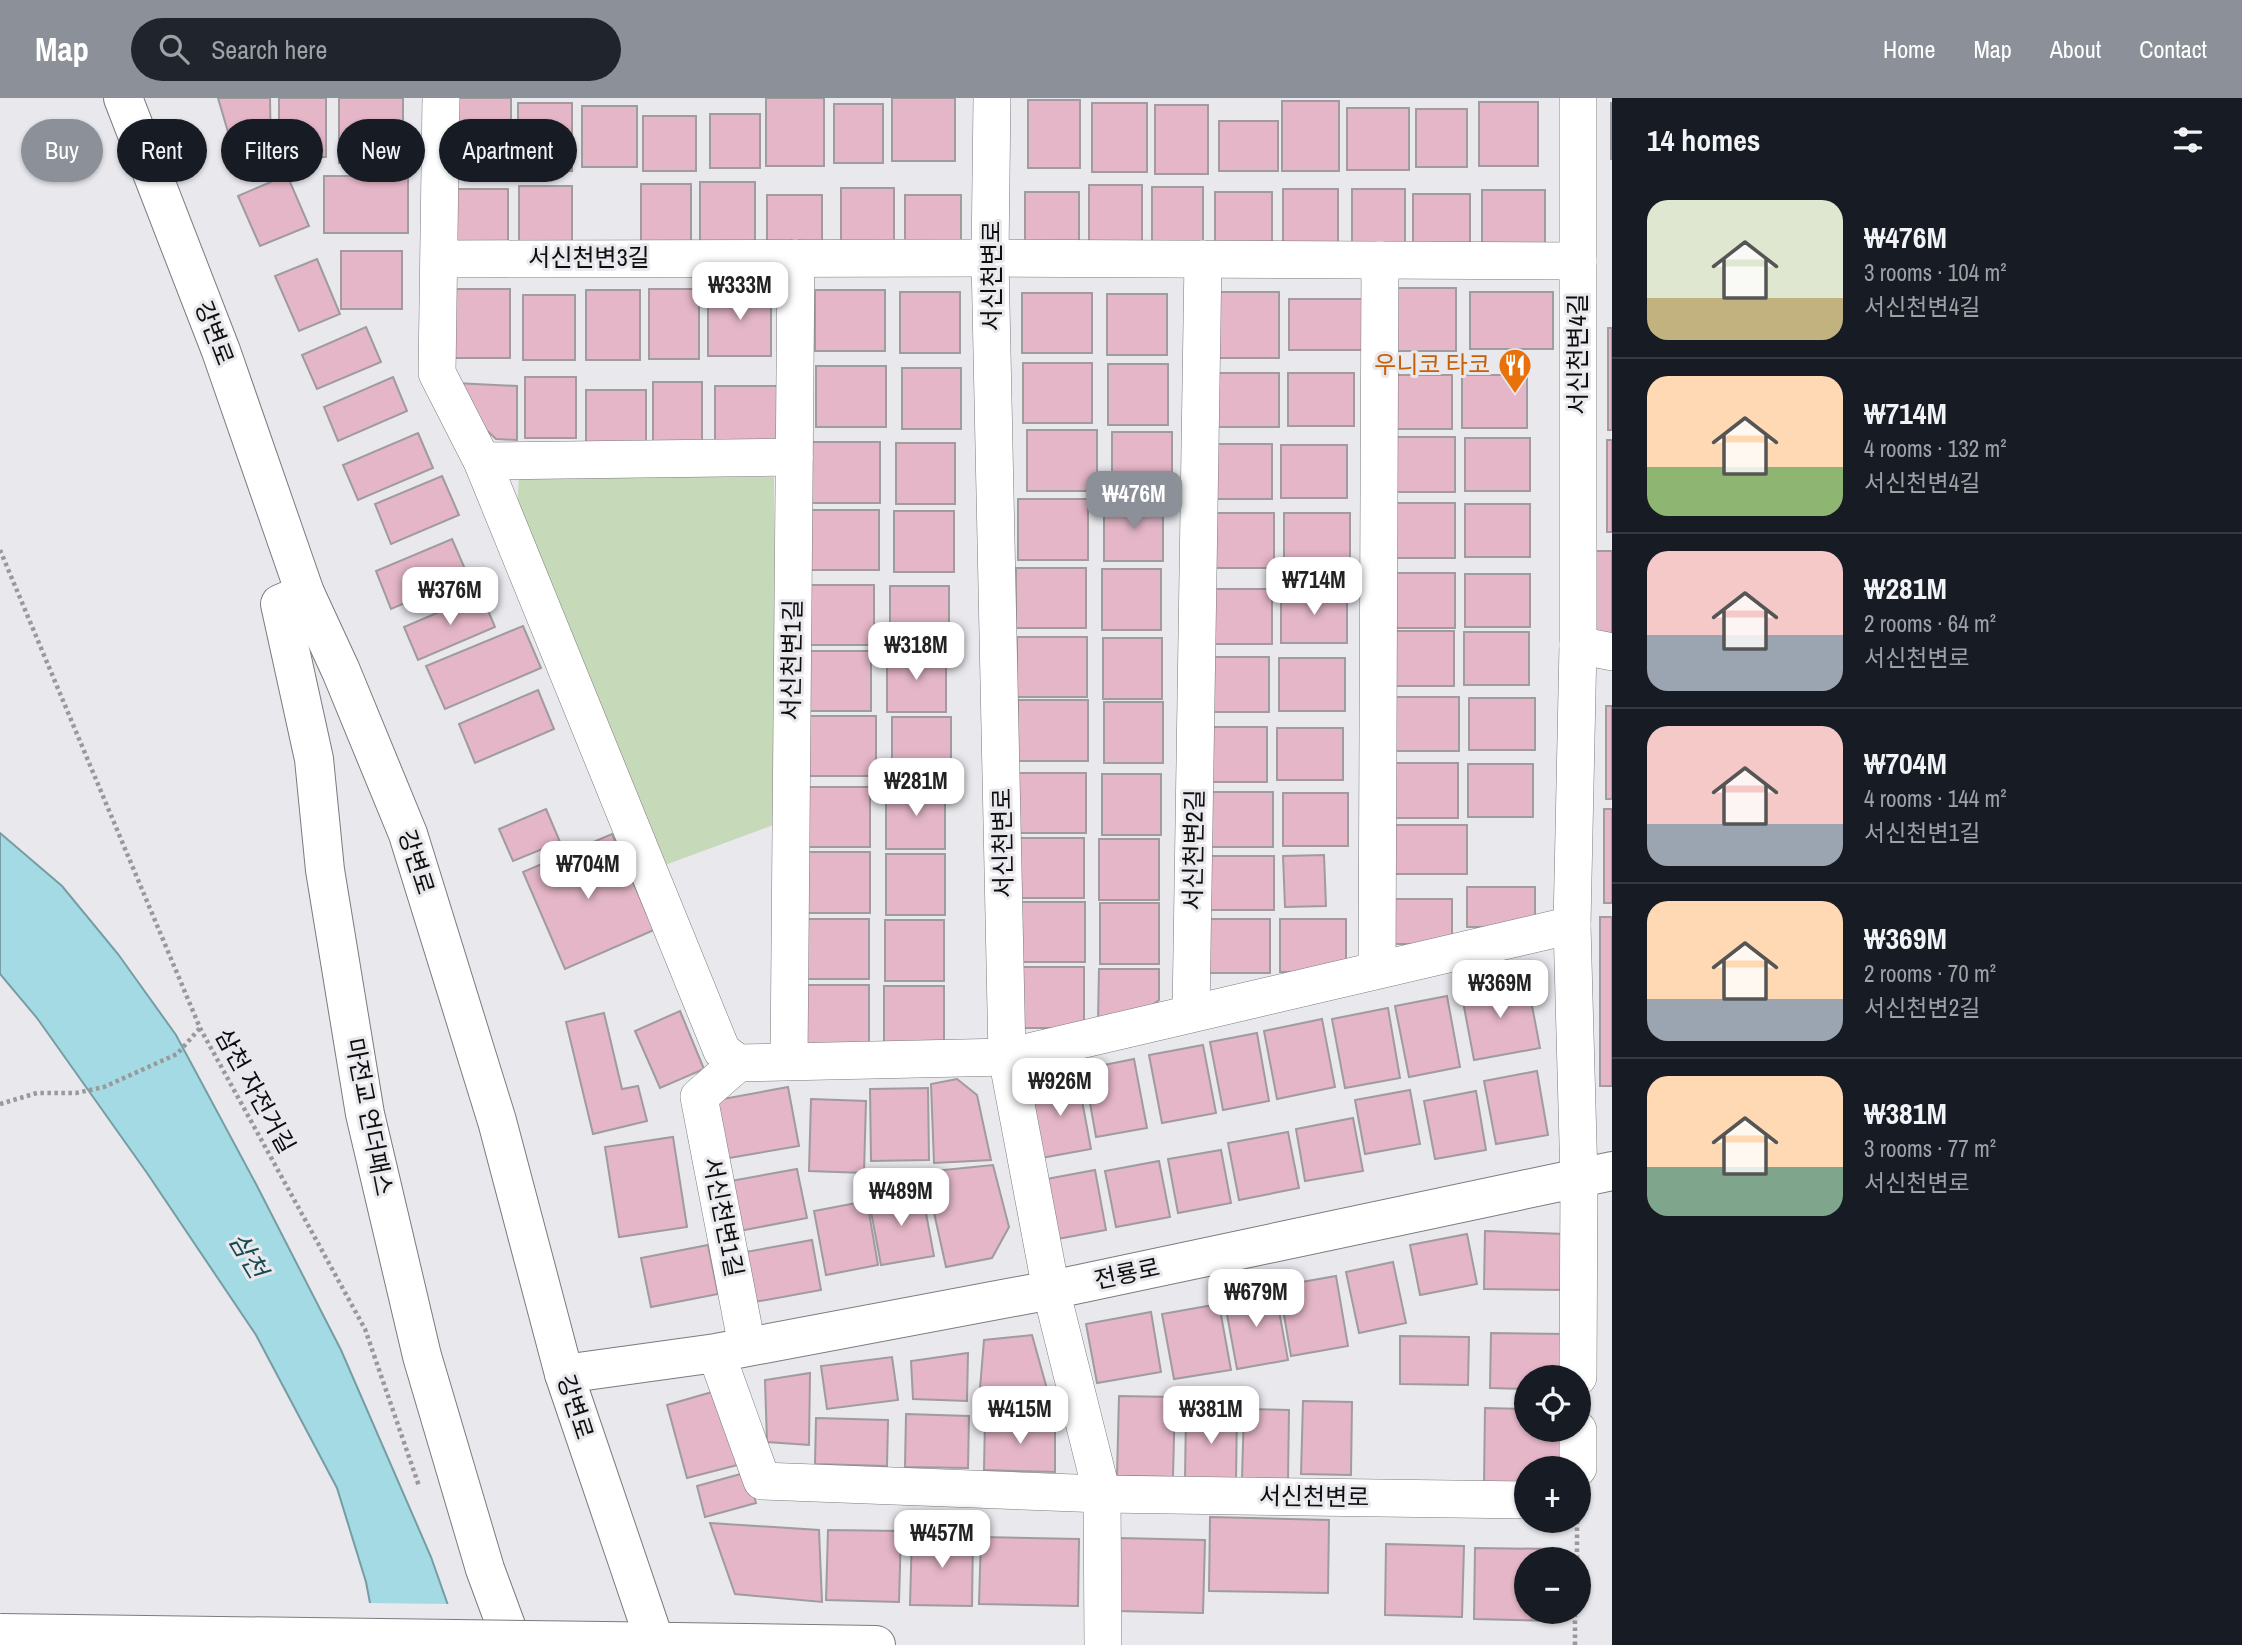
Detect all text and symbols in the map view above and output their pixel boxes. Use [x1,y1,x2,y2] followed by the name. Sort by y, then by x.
[131,18,621,81] search box
[35,27,89,71] text: Map
[155,30,193,68] icon: search
[211,32,327,67] text: Search here
[1883,33,1935,65] text: Home
[1973,33,2012,65] text: Map
[2050,33,2101,65] text: About
[2139,33,2207,65] text: Contact
[21,119,103,182] chip: Buy
[117,119,207,182] chip: Rent
[221,119,323,182] chip: Filters
[337,119,425,182] chip: New
[439,119,577,182] chip: Apartment
[1647,120,1761,160] text: 14 homes
[2169,121,2207,159] icon: filters
[1864,217,1947,257] text: ₩476M
[975,221,1007,331] street label: 서신천변로
[1703,228,1787,312] icon: home
[528,241,650,273] street label: 서신천변3길
[1864,257,2007,288] text: 3 rooms · 104 m²
[691,262,789,322] pin: ₩333M
[708,269,772,300] text: ₩333M
[1864,291,1980,322] text: 서신천변4길
[1561,293,1593,415] street label: 서신천변4길
[188,296,242,369] street label: 강변로
[1496,346,1534,395] restaurant icon: 우니코 타코
[1374,348,1490,380] place label: 우니코 타코
[1864,393,1947,433] text: ₩714M
[1703,404,1787,488] icon: home
[1864,433,2007,464] text: 4 rooms · 132 m²
[1864,467,1980,498] text: 서신천변4길
[1085,472,1183,531] pin: ₩476M
[1102,478,1166,509] text: ₩476M
[1265,558,1363,617] pin: ₩714M
[1282,564,1346,595] text: ₩714M
[401,568,499,627] pin: ₩376M
[1864,568,1947,608] text: ₩281M
[418,574,482,605] text: ₩376M
[1703,579,1787,663] icon: home
[774,599,808,721] street label: 서신천변1길
[1864,608,1996,639] text: 2 rooms · 64 m²
[867,622,965,682] pin: ₩318M
[884,629,948,660] text: ₩318M
[1864,642,1970,673] text: 서신천변로
[1864,743,1947,783] text: ₩704M
[1703,754,1787,838] icon: home
[867,758,965,818] pin: ₩281M
[884,765,948,796] text: ₩281M
[1864,783,2007,814] text: 4 rooms · 144 m²
[985,788,1019,898] street label: 서신천변로
[1176,789,1210,911] street label: 서신천변2길
[1864,817,1980,848] text: 서신천변1길
[391,825,442,898] street label: 강변로
[539,842,637,901] pin: ₩704M
[556,848,620,879] text: ₩704M
[1864,918,1947,958] text: ₩369M
[1703,929,1787,1013] icon: home
[1864,958,1996,989] text: 2 rooms · 70 m²
[1451,960,1549,1020] pin: ₩369M
[1468,967,1532,998] text: ₩369M
[1864,992,1980,1023] text: 서신천변2길
[208,1022,303,1159] street label: 삼천 자전거길
[339,1035,401,1198] street label: 마전교 언더패스
[1011,1058,1109,1118] pin: ₩926M
[1028,1065,1092,1096] text: ₩926M
[1864,1093,1947,1133] text: ₩381M
[1703,1104,1787,1188] icon: home
[1864,1133,1996,1164] text: 3 rooms · 77 m²
[697,1154,751,1279] street label: 서신천변1길
[1864,1167,1970,1198] text: 서신천변로
[852,1168,950,1228] pin: ₩489M
[869,1175,933,1206] text: ₩489M
[221,1225,277,1287] water label: 삼천
[1091,1250,1163,1296] street label: 전룡로
[1207,1270,1305,1329] pin: ₩679M
[1224,1276,1288,1307] text: ₩679M
[1514,1365,1591,1624] map controls
[1514,1365,1591,1442] button: locate
[550,1370,601,1443] street label: 강변로
[971,1386,1069,1446] pin: ₩415M
[1162,1386,1260,1446] pin: ₩381M
[988,1393,1052,1424] text: ₩415M
[1179,1393,1243,1424] text: ₩381M
[1514,1456,1591,1533] button: +
[1259,1479,1369,1513] street label: 서신천변로
[893,1510,991,1570] pin: ₩457M
[910,1517,974,1548] text: ₩457M
[1514,1547,1591,1624] button: −

